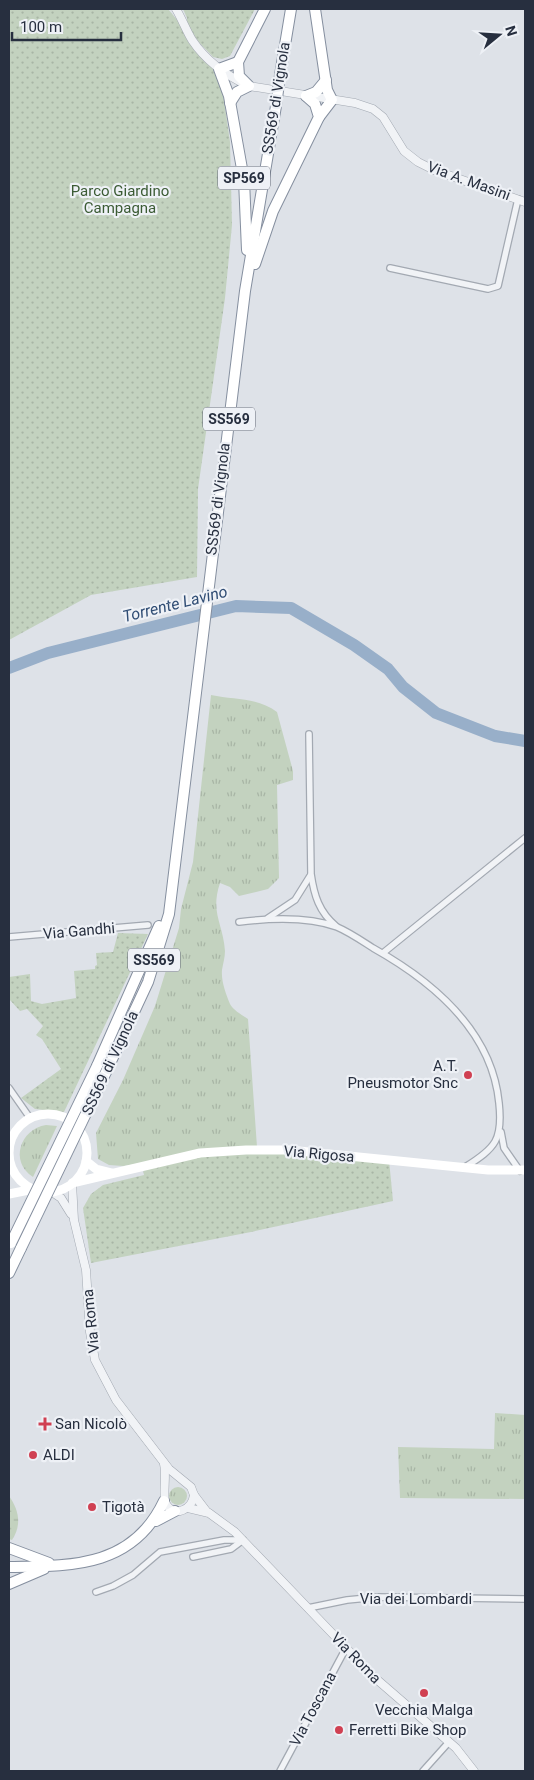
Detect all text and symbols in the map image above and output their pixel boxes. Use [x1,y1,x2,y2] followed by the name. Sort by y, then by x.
[12,10,121,42] scale bar
[474,10,524,60] north arrow
[20,18,62,36] text: 100 m
[502,24,521,38] text: N
[258,41,294,155] street label: SS569 di Vignola
[425,158,513,204] street label: Via A. Masini
[218,167,270,190] road number: SP569
[71,182,169,217] park label: Parco Giardino Campagna
[203,408,255,430] road number: SS569
[202,442,234,556] street label: SS569 di Vignola
[121,582,229,626] water label: Torrente Lavino
[42,919,116,943] street label: Via Gandhi
[128,948,180,972] road number: SS569
[78,1008,142,1118] street label: SS569 di Vignola
[347,1057,458,1092] place label: A.T. Pneusmotor Snc
[462,1069,474,1081] marker: A.T. Pneusmotor Snc
[283,1142,355,1166] street label: Via Rigosa
[79,1288,103,1354] street label: Via Roma
[55,1415,127,1433] place label: San Nicolò
[39,1418,51,1430] marker: San Nicolò
[43,1446,75,1464] place label: ALDI
[27,1449,39,1461] marker: ALDI
[102,1498,145,1516] place label: Tigotà
[86,1501,98,1513] marker: Tigotà
[360,1590,472,1608] street label: Via dei Lombardi
[327,1629,385,1687] street label: Via Roma
[286,1669,340,1749] street label: Via Toscana
[418,1687,430,1699] marker: Vecchia Malga
[375,1701,473,1719] place label: Vecchia Malga
[349,1721,467,1739] place label: Ferretti Bike Shop
[333,1724,345,1736] marker: Ferretti Bike Shop

